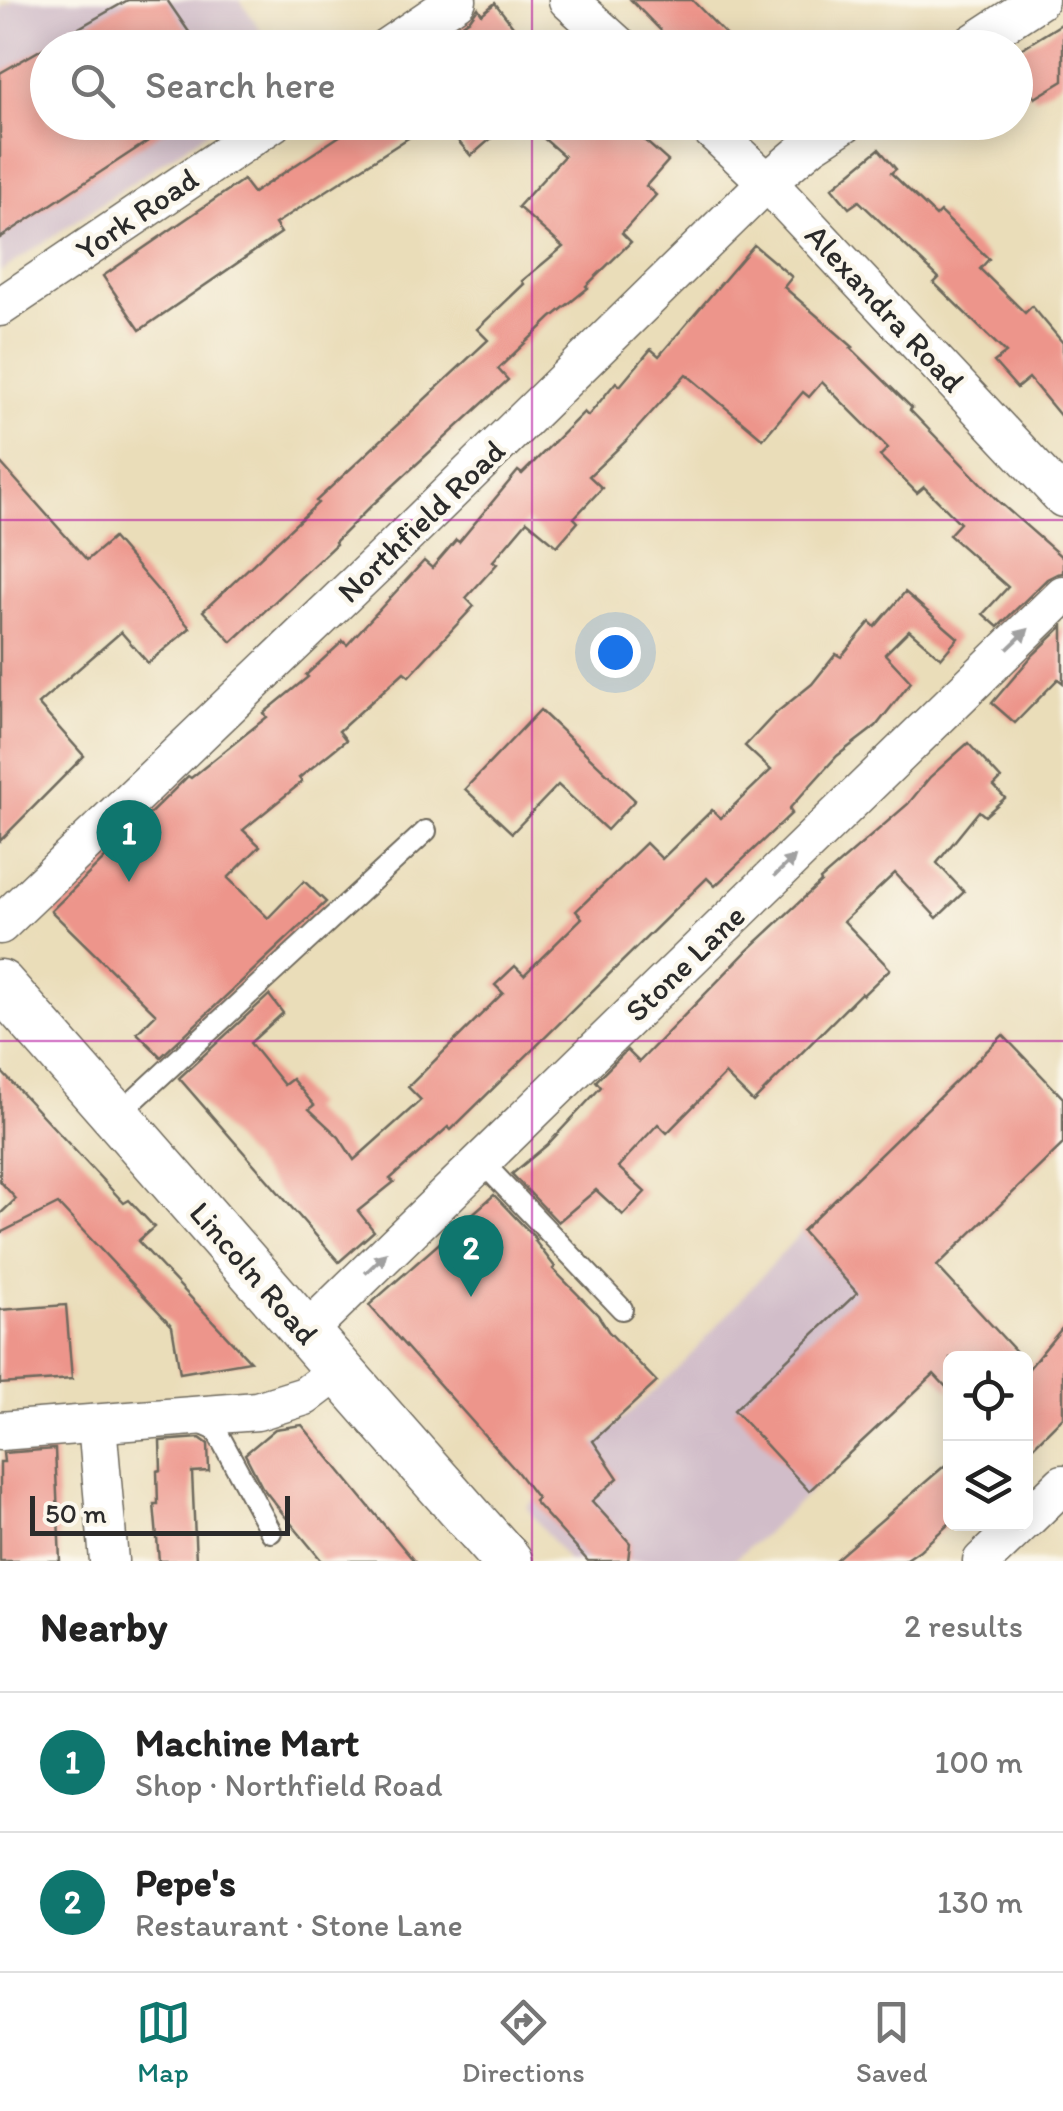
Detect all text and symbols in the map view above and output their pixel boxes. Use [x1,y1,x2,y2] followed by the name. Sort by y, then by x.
[30,30,1033,140] search box
[65,58,120,113] icon: search
[145,62,336,108] text: Search here
[69,159,205,269] street label: York Road
[797,216,973,400] street label: Alexandra Road
[329,432,513,610] street label: Northfield Road
[590,627,641,678] your location
[1005,628,1029,651] one-way arrow
[96,800,162,882] pin: 1
[772,855,796,878] one-way arrow
[617,897,753,1029] street label: Stone Lane
[182,1194,326,1352] street label: Lincoln Road
[438,1214,504,1297] pin: 2
[364,1252,388,1276] one-way arrow
[943,1351,1033,1531] map controls
[943,1351,1033,1441] button: locate
[943,1441,1033,1531] button: layers
[30,1491,290,1536] scale bar
[45,1496,107,1530] text: 50 m
[40,1601,167,1652] text: Nearby
[904,1607,1023,1645] text: 2 results
[135,1720,359,1766] text: Machine Mart
[65,1743,80,1781] text: 1
[935,1743,1023,1781] text: 100 m
[135,1766,443,1804] text: Shop · Northfield Road
[135,1860,236,1906] text: Pepe's
[64,1883,81,1921] text: 2
[937,1883,1023,1921] text: 130 m
[135,1906,463,1944] text: Restaurant · Stone Lane
[136,1995,191,2089] tab: Map
[462,1995,585,2089] tab: Directions
[856,1995,927,2089] tab: Saved

